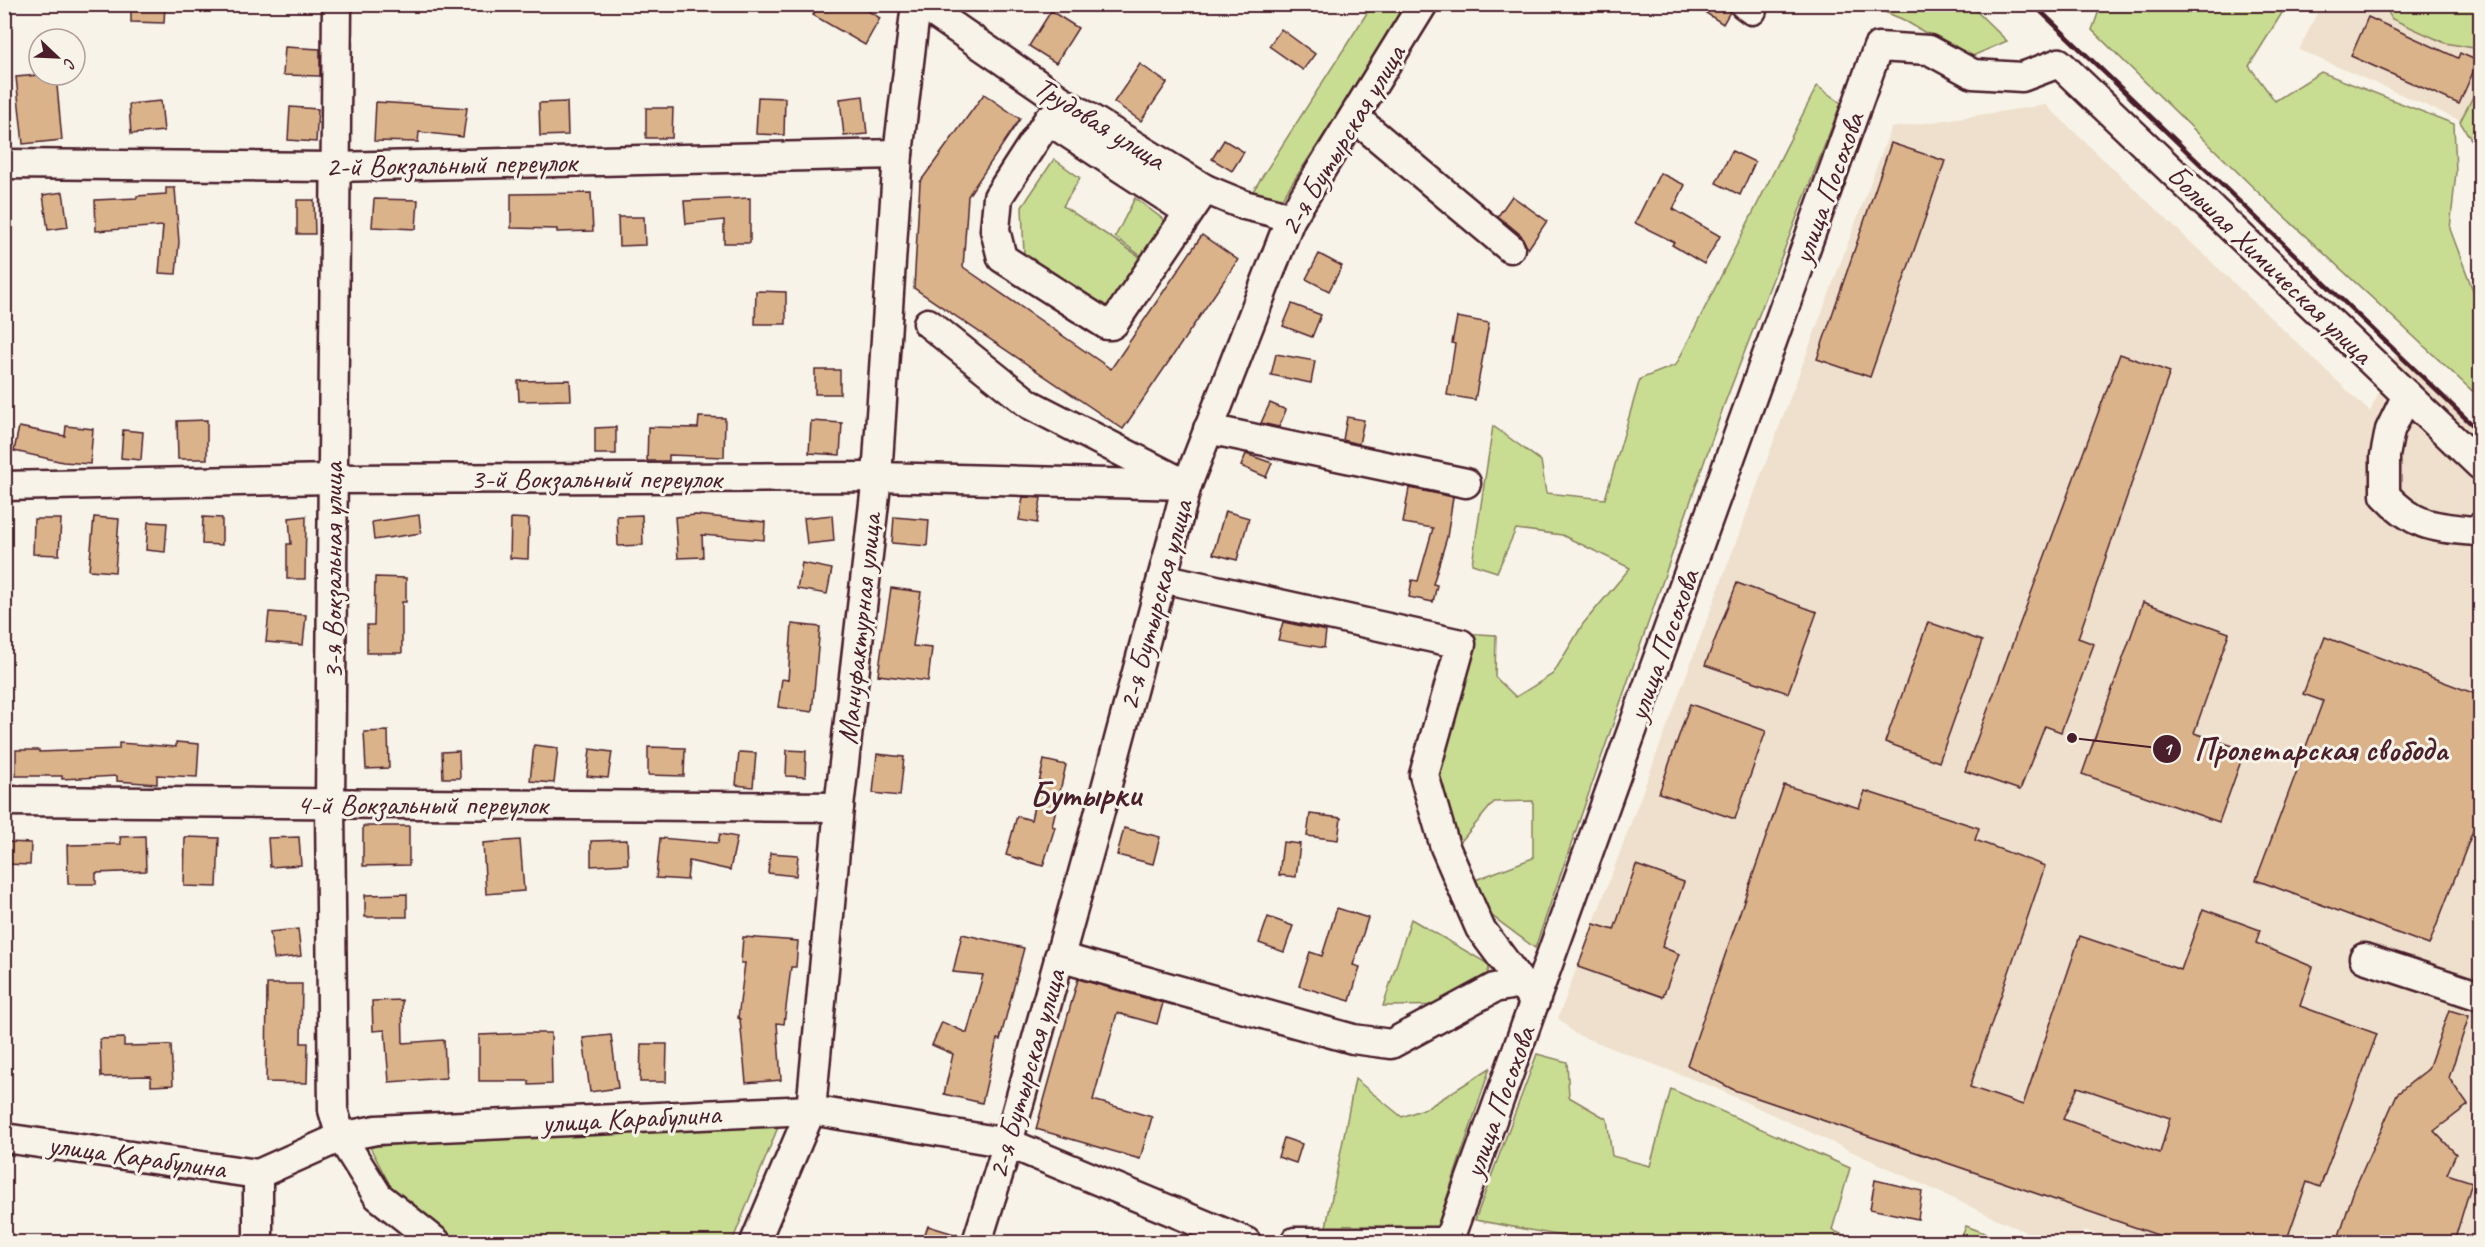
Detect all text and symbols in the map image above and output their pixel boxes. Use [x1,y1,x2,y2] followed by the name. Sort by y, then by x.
[27,27,87,87] north arrow
[1270,36,1415,242] street label: 2-я Бутырская улица
[58,55,81,72] text: С
[1027,68,1174,179] street label: Трудовая улица
[1782,105,1874,271] street label: улица Посохова
[325,143,580,185] street label: 2-й Вокзальный переулок
[2159,156,2382,373] street label: Большая Химическая улица
[470,459,725,497] street label: 3-й Вокзальный переулок
[313,460,351,680] street label: 3-я Вокзальная улица
[1109,494,1202,714] street label: 2-я Бутырская улица
[828,509,890,746] street label: Мануфактурная улица
[1617,562,1709,728] street label: улица Посохова
[2152,724,2460,774] callout: Пролетарская свобода
[2194,729,2450,770] text: Пролетарская свобода
[2163,738,2173,760] text: 1
[1029,771,1143,817] district label: Бутырки
[296,785,551,823] street label: 4-й Вокзальный переулок
[978,963,1075,1183] street label: 2-я Бутырская улица
[1453,1019,1545,1185] street label: улица Посохова
[539,1094,723,1142] street label: улица Карабулина
[44,1124,230,1188] street label: улица Карабулина

